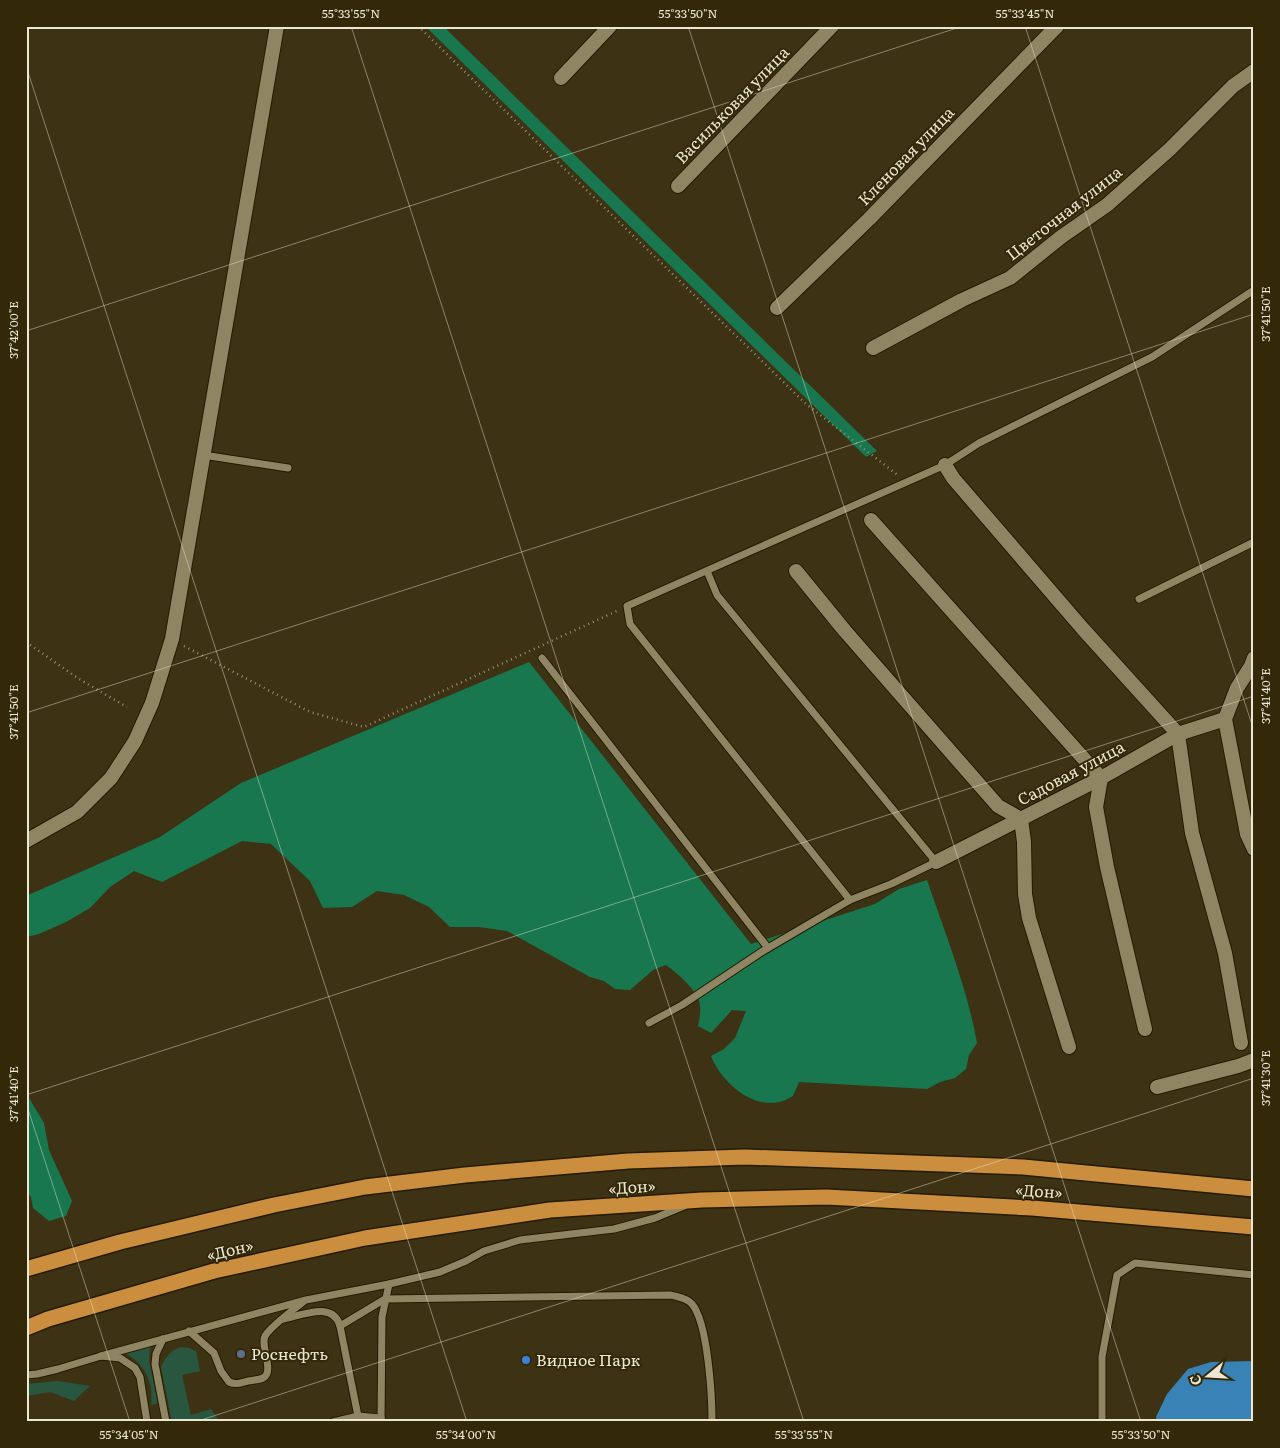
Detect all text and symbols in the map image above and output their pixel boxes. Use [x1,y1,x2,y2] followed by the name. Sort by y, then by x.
[322,4,380,22] text: 55°33'55"N
[658,4,718,22] text: 55°33'50"N
[996,4,1054,22] text: 55°33'45"N
[669,40,794,168] street label: Васильковая улица
[852,100,959,210] street label: Кленовая улица
[1000,159,1127,265] street label: Цветочная улица
[1256,286,1274,342] text: 37°41'50"E
[4,301,22,359] text: 37°42'00"E
[1256,668,1274,724] text: 37°41'40"E
[4,684,22,740] text: 37°41'50"E
[1013,734,1129,810] street label: Садовая улица
[1256,1050,1274,1106] text: 37°41'30"E
[4,1066,22,1122] text: 37°41'40"E
[607,1172,657,1200] street label: «Дон»
[1015,1176,1064,1204] street label: «Дон»
[204,1232,256,1266] street label: «Дон»
[251,1341,328,1365] place label: Роснефть
[536,1347,641,1371] place label: Видное Парк
[235,1348,247,1360] marker: Роснефть
[1182,1350,1232,1400] north arrow
[520,1354,532,1366] marker: Видное Парк
[1184,1372,1206,1388] text: С
[99,1425,159,1443] text: 55°34'05"N
[436,1425,496,1443] text: 55°34'00"N
[775,1425,833,1443] text: 55°33'55"N
[1111,1425,1171,1443] text: 55°33'50"N

